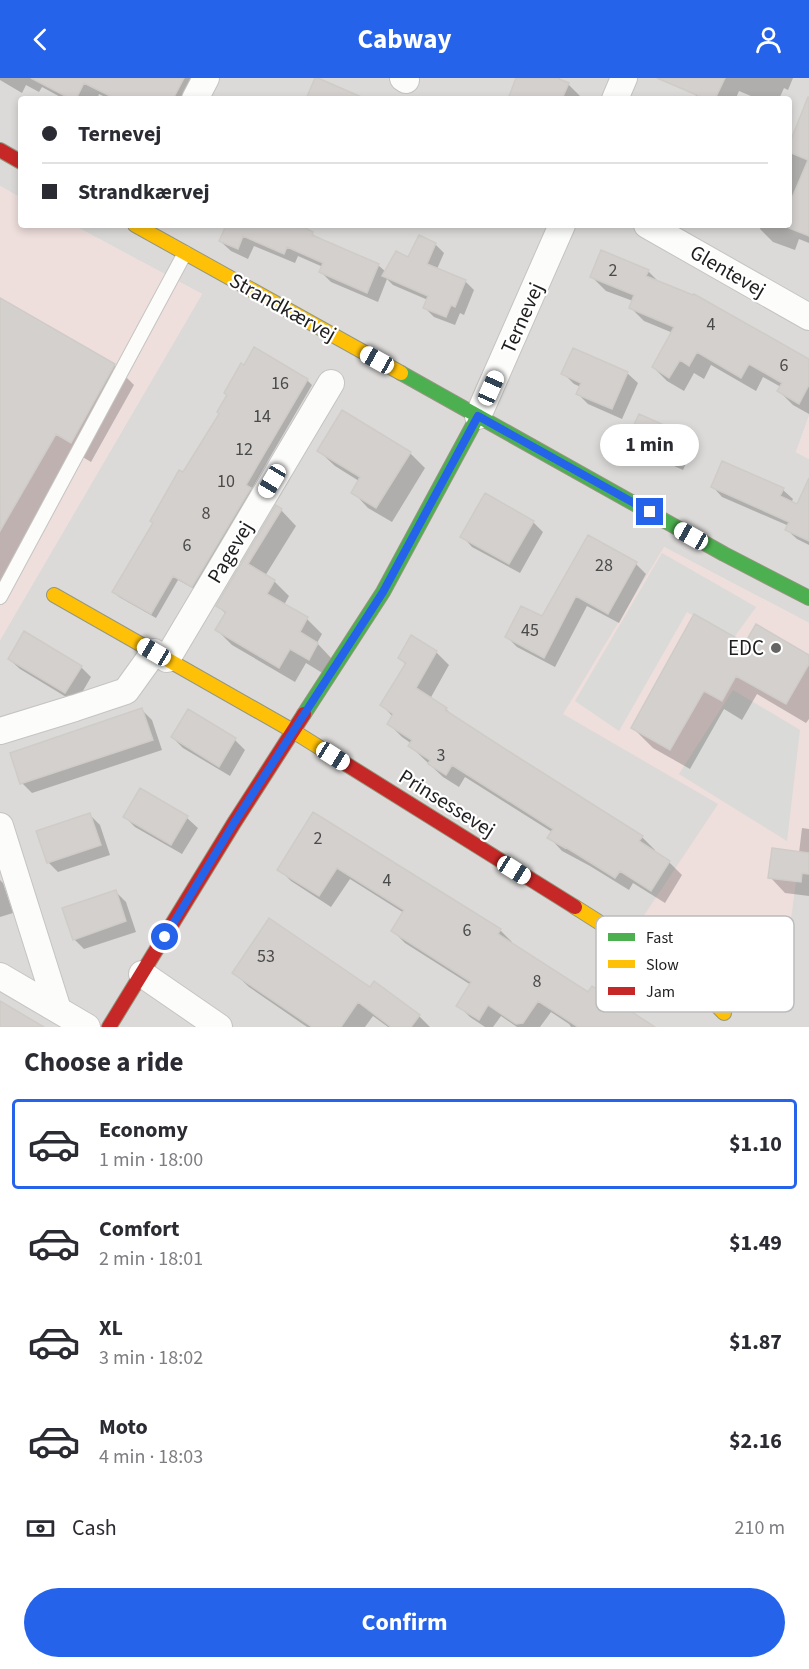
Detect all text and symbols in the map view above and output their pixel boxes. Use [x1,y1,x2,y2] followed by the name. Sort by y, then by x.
[357,20,452,59] text: Cabway
[24,23,57,56] icon: back
[752,23,785,56] icon: person
[78,118,161,150] text: Ternevej
[78,176,210,208] text: Strandkærvej
[685,237,771,305] street label: Glentevej
[609,258,618,283] house number: 2
[224,265,342,349] street label: Strandkærvej
[493,278,551,358] street label: Ternevej
[707,312,716,337] house number: 4
[357,343,397,377] car
[780,353,789,378] house number: 6
[475,368,507,408] car
[271,371,289,396] house number: 16
[253,404,271,429] house number: 14
[600,425,700,467] callout: 1 min
[625,431,674,459] text: 1 min
[235,437,253,462] house number: 12
[255,461,289,501] car
[217,469,235,494] house number: 10
[636,498,663,525] route end
[202,501,211,526] house number: 8
[200,515,260,589] street label: Pagevej
[671,519,711,553] car
[183,533,192,558] house number: 6
[595,553,613,578] house number: 28
[521,618,539,643] house number: 45
[728,633,764,663] place label: EDC
[134,635,174,669] car
[769,641,783,655] marker: EDC
[313,739,353,773] car
[437,743,446,768] house number: 3
[393,762,501,844] street label: Prinsessevej
[314,826,323,851] house number: 2
[494,853,534,887] car
[383,868,392,893] house number: 4
[596,916,794,1012] legend
[463,918,472,943] house number: 6
[151,923,178,950] route start
[646,927,674,949] text: Fast
[257,944,275,969] house number: 53
[646,954,679,976] text: Slow
[533,969,542,994] house number: 8
[646,981,675,1003] text: Jam
[24,1043,184,1082] text: Choose a ride
[99,1114,188,1146] text: Economy
[27,1117,81,1171] icon: car
[729,1128,782,1160] text: $1.10
[99,1146,203,1174] text: 1 min · 18:00
[99,1213,180,1245] text: Comfort
[27,1216,81,1270] icon: car
[729,1227,782,1259] text: $1.49
[99,1245,203,1273] text: 2 min · 18:01
[99,1312,123,1344] text: XL
[27,1315,81,1369] icon: car
[729,1326,782,1358] text: $1.87
[99,1344,203,1372] text: 3 min · 18:02
[99,1411,148,1443] text: Moto
[27,1414,81,1468] icon: car
[729,1425,782,1457] text: $2.16
[99,1443,203,1471] text: 4 min · 18:03
[24,1512,57,1545] icon: cash
[72,1512,117,1544] text: Cash
[735,1514,785,1542] text: 210 m
[24,1588,785,1657] button: Confirm

